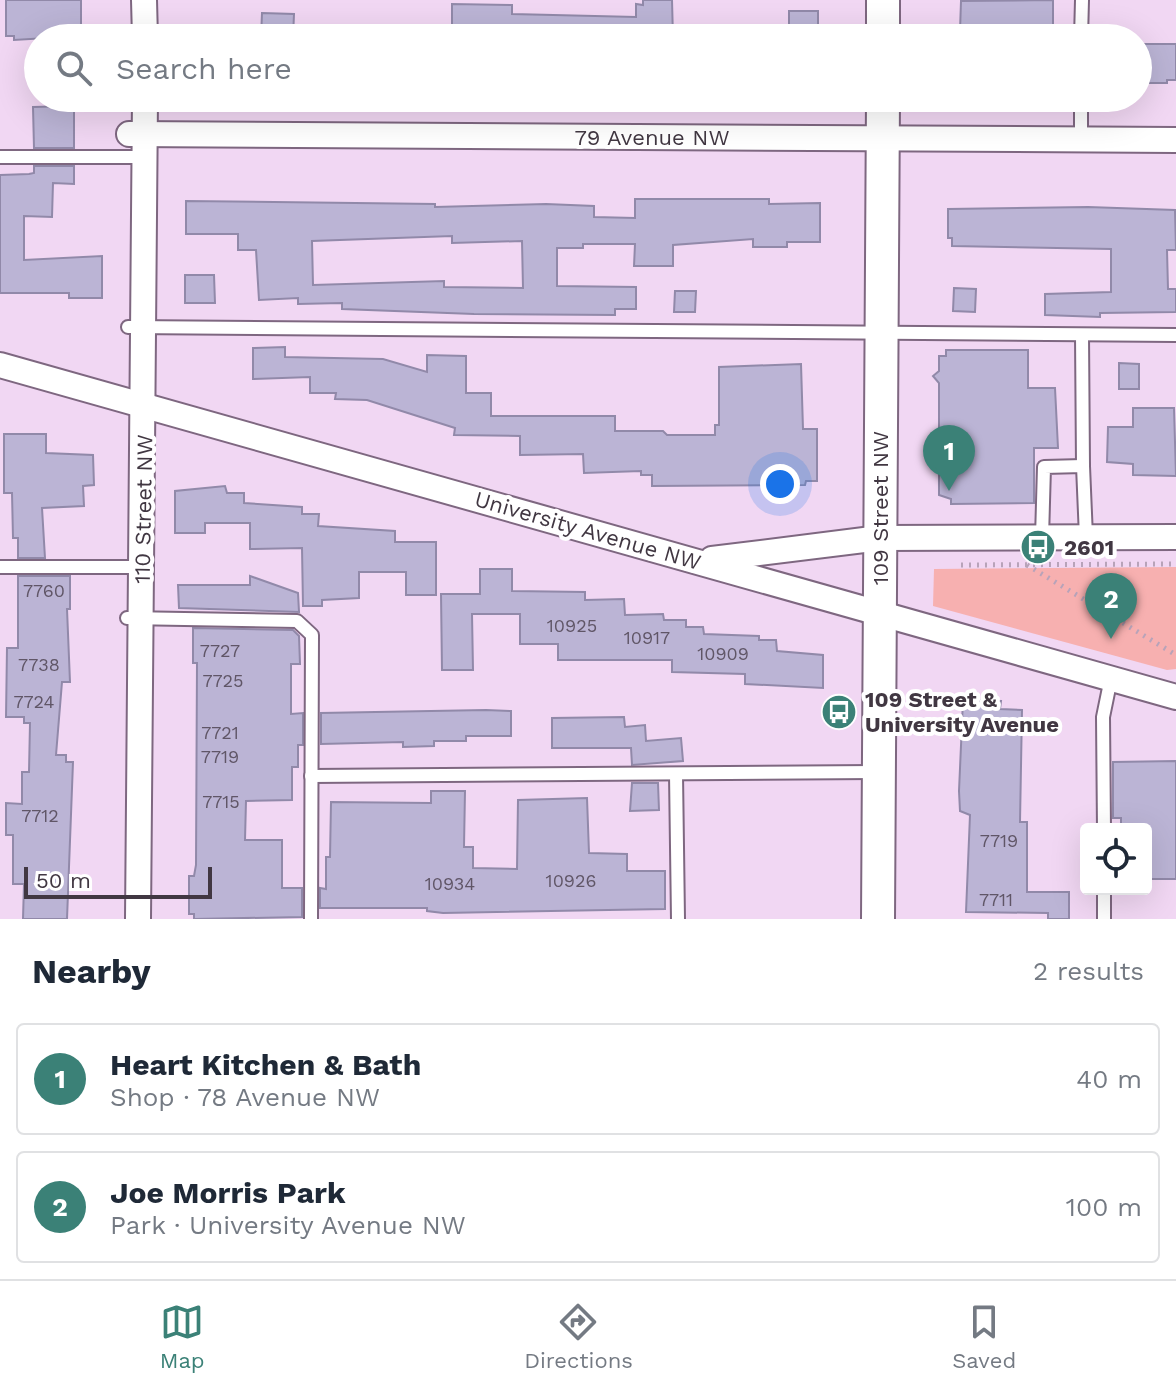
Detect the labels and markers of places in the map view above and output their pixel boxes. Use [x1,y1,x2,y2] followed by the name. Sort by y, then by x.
[923,425,975,491] pin: 1
[1019,528,1057,566] bus stop icon: 2601
[1064,535,1114,560] place label: 2601
[1085,573,1137,639] pin: 2
[865,687,1059,737] place label: 109 Street & University Avenue
[820,693,858,731] bus stop icon: 109 Street & University Avenue

